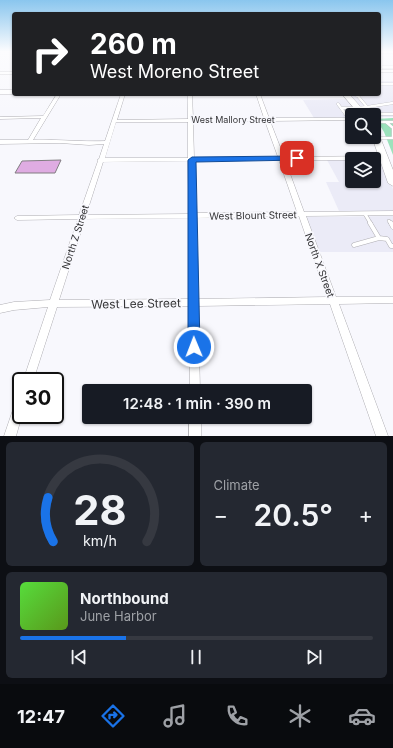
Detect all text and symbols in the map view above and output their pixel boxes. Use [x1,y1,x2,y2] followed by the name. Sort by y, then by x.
[90,27,177,61] text: 260 m
[24,28,76,80] icon: right
[90,61,259,82] text: West Moreno Street
[345,108,381,188] map controls
[345,108,381,144] button: search
[191,114,275,125] street label: West Mallory Street
[280,141,314,175] pin
[286,147,308,169] icon: arrive
[345,152,381,188] button: layers
[59,203,91,271] street label: North Z Street
[209,208,298,222] street label: West Blount Street
[303,231,337,299] street label: North X Street
[91,295,181,312] street label: West Lee Street
[173,326,215,368] position arrow
[12,372,64,424] speed limit sign: 30
[123,394,271,413] text: 12:48 · 1 min · 390 m
[214,477,260,493] text: Climate
[73,485,126,535] text: 28
[254,497,333,533] text: 20.5°
[214,502,228,528] text: −
[358,502,373,528] text: +
[83,532,117,549] text: km/h
[80,589,169,608] text: Northbound
[80,608,157,624] text: June Harbor
[68,646,90,668] icon: previous
[185,646,207,668] icon: pause
[303,646,325,668] icon: next
[99,702,127,730] icon: directions
[161,702,189,730] icon: music
[223,702,251,730] icon: phone
[286,702,314,730] icon: climate
[348,702,376,730] icon: car
[17,706,65,727] text: 12:47

